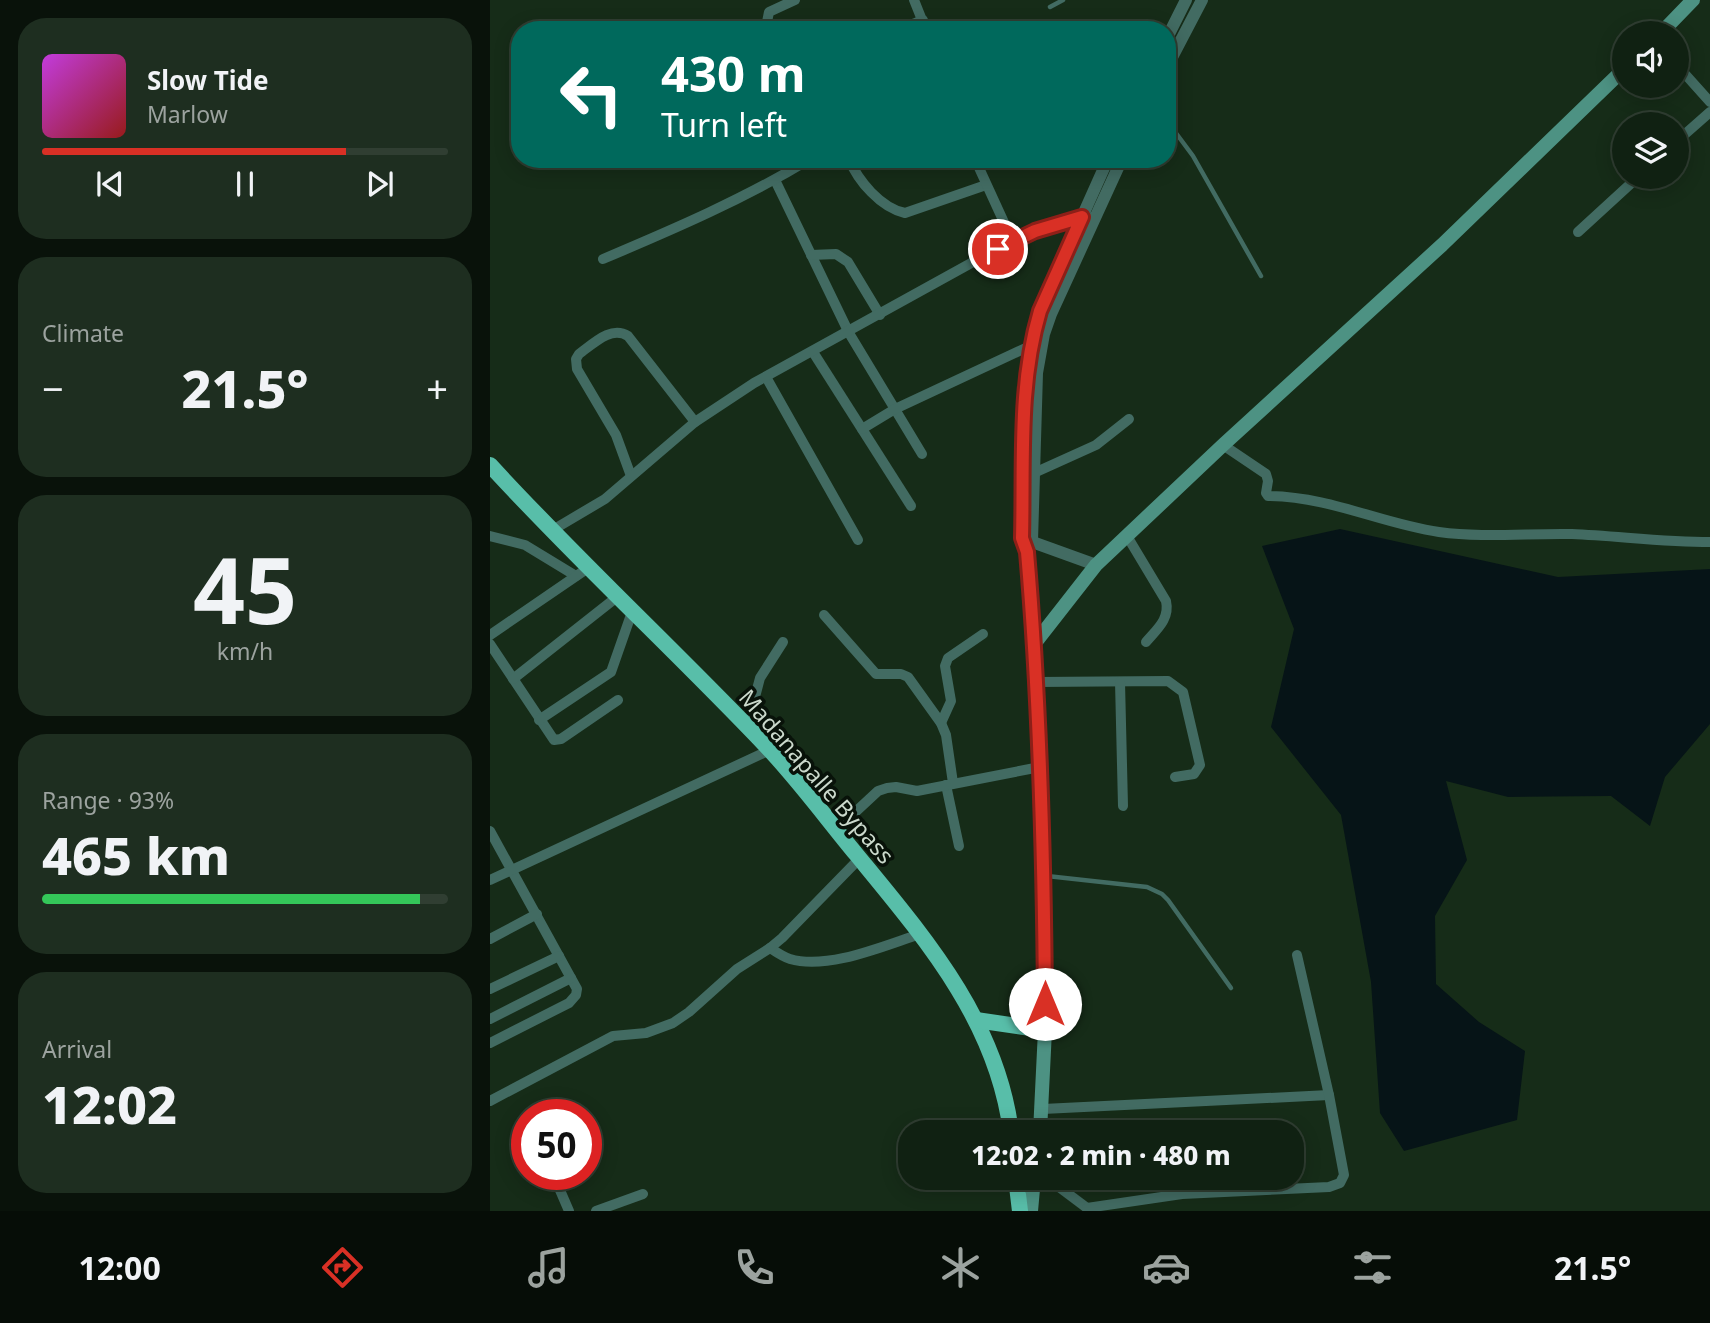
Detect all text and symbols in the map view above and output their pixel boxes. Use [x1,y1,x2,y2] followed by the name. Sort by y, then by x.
[1612,21,1689,189] map controls
[1612,21,1689,98] button: sound
[661,40,806,106] text: 430 m
[546,49,637,140] icon: left
[147,62,269,98] text: Slow Tide
[147,98,228,130] text: Marlow
[661,103,787,146] text: Turn left
[1612,112,1689,189] button: layers
[91,165,129,203] icon: previous
[226,165,264,203] icon: pause
[361,165,399,203] icon: next
[968,219,1028,279] pin
[979,230,1017,268] icon: arrive
[42,317,124,349] text: Climate
[182,352,308,423] text: 21.5°
[42,362,64,414] text: −
[426,362,448,414] text: +
[193,527,297,651] text: 45
[217,635,273,667] text: km/h
[732,682,902,870] street label: Madanapalle Bypass
[42,784,174,816] text: Range · 93%
[42,819,230,890] text: 465 km
[1008,967,1082,1041] position arrow
[42,1033,112,1065] text: Arrival
[42,1068,177,1139] text: 12:02
[511,1099,602,1190] speed limit sign: 50
[971,1137,1231,1173] text: 12:02 · 2 min · 480 m
[318,1243,367,1292] icon: directions
[524,1243,573,1292] icon: music
[730,1243,779,1292] icon: phone
[936,1243,985,1292] icon: climate
[1142,1243,1191,1292] icon: car
[1348,1243,1397,1292] icon: filters
[79,1246,161,1289] text: 12:00
[1554,1246,1631,1289] text: 21.5°

